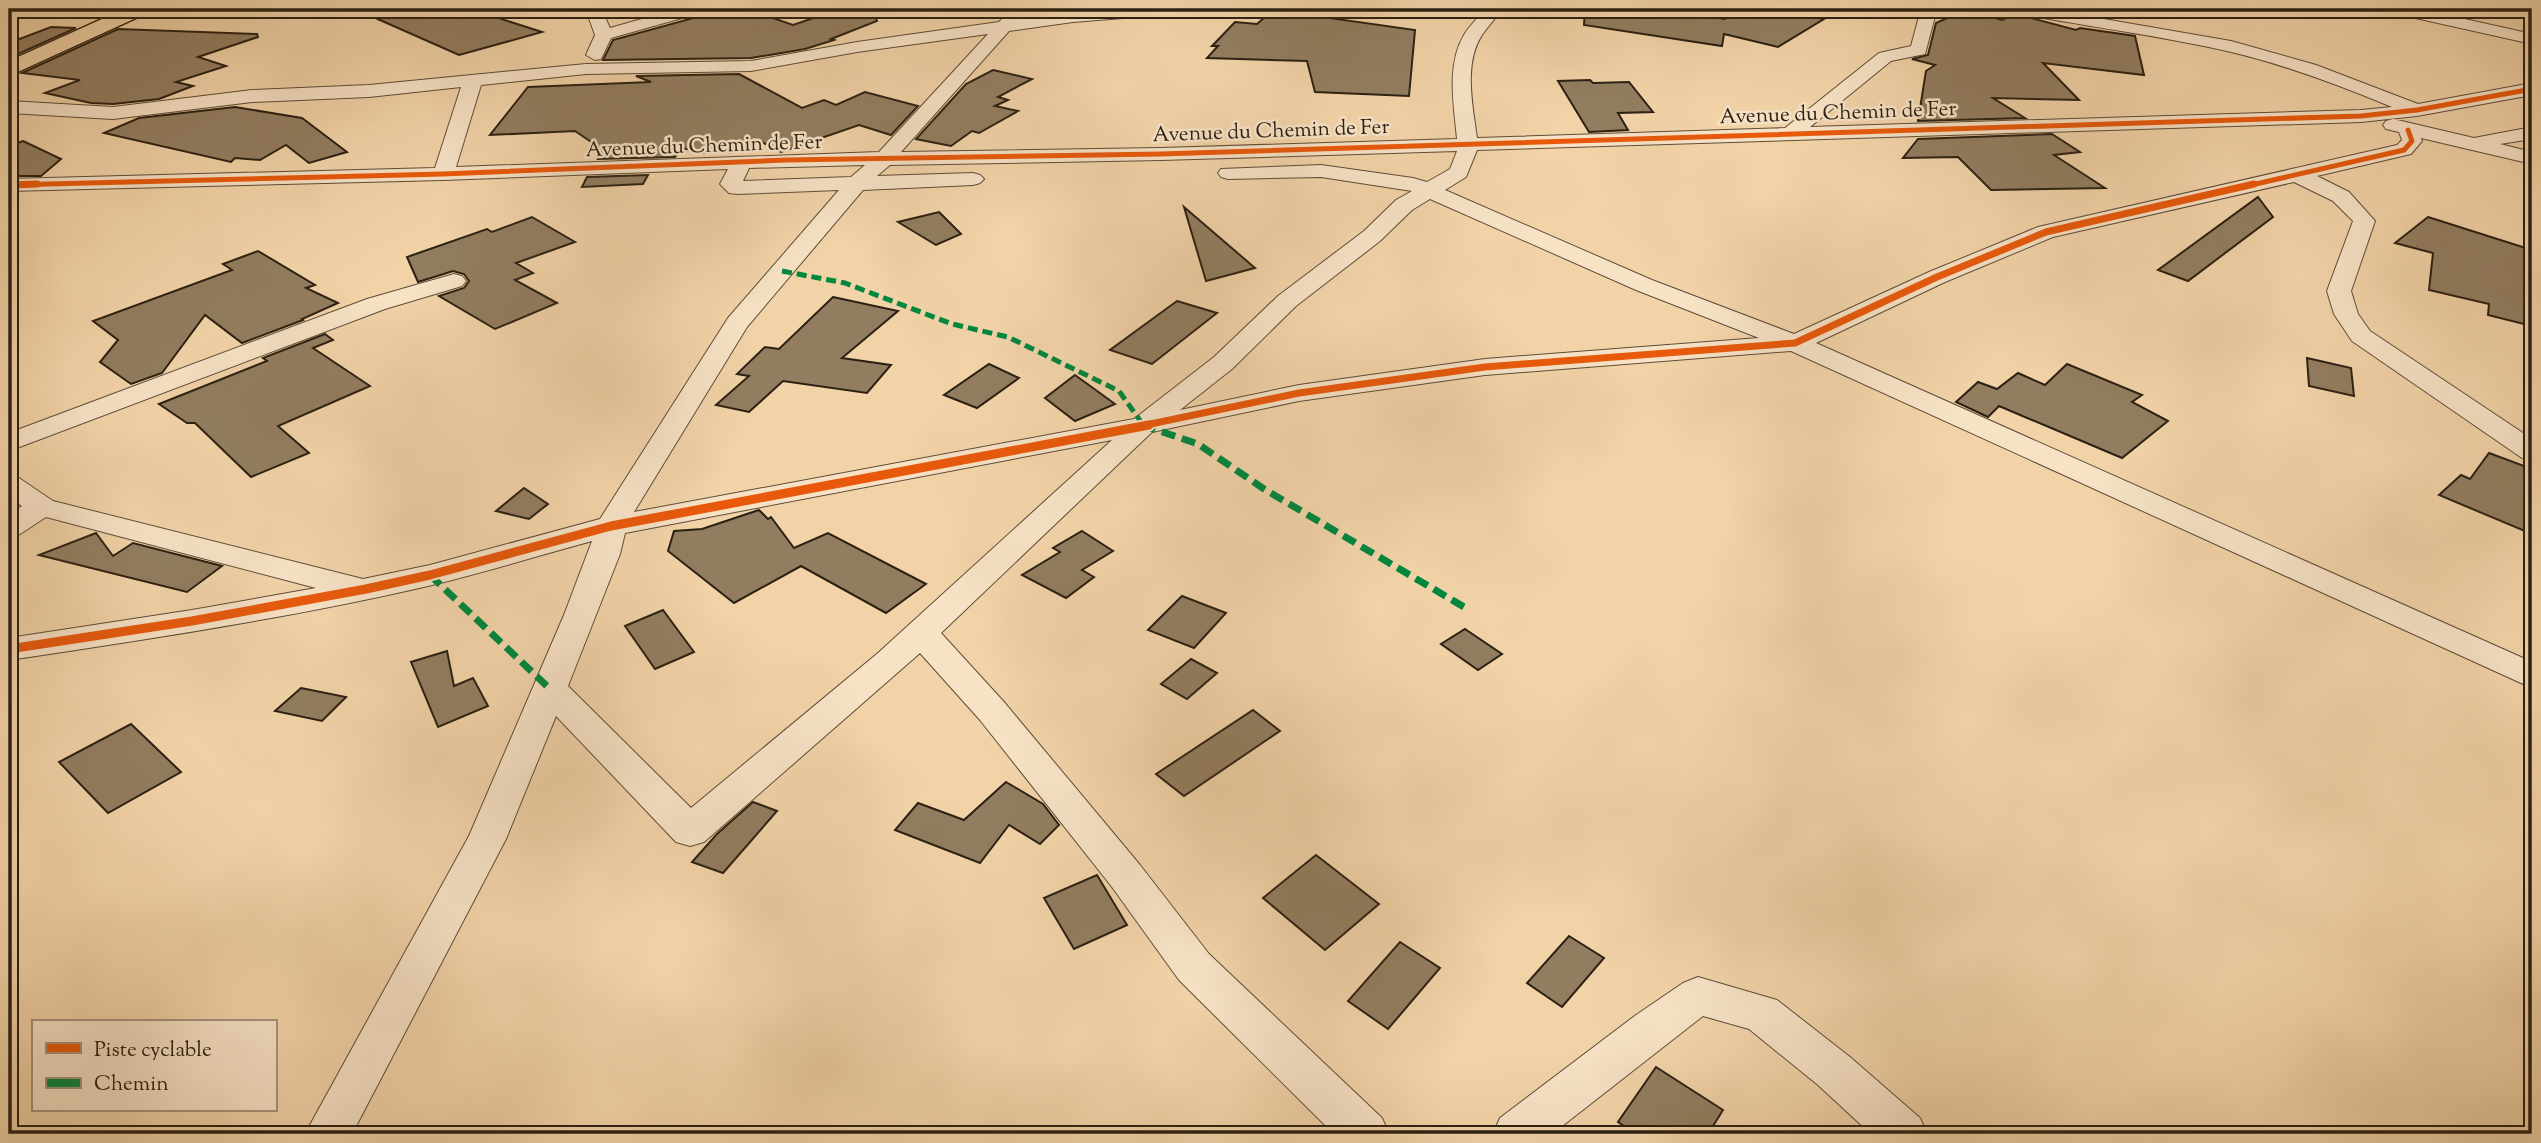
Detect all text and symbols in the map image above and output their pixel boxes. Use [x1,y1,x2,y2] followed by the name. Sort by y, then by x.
[1719,95,1957,133] street label: Avenue du Chemin de Fer
[1152,113,1390,151] street label: Avenue du Chemin de Fer
[585,128,823,166] street label: Avenue du Chemin de Fer
[32,1020,276,1112] legend
[94,1036,212,1066] text: Piste cyclable
[94,1070,169,1100] text: Chemin

